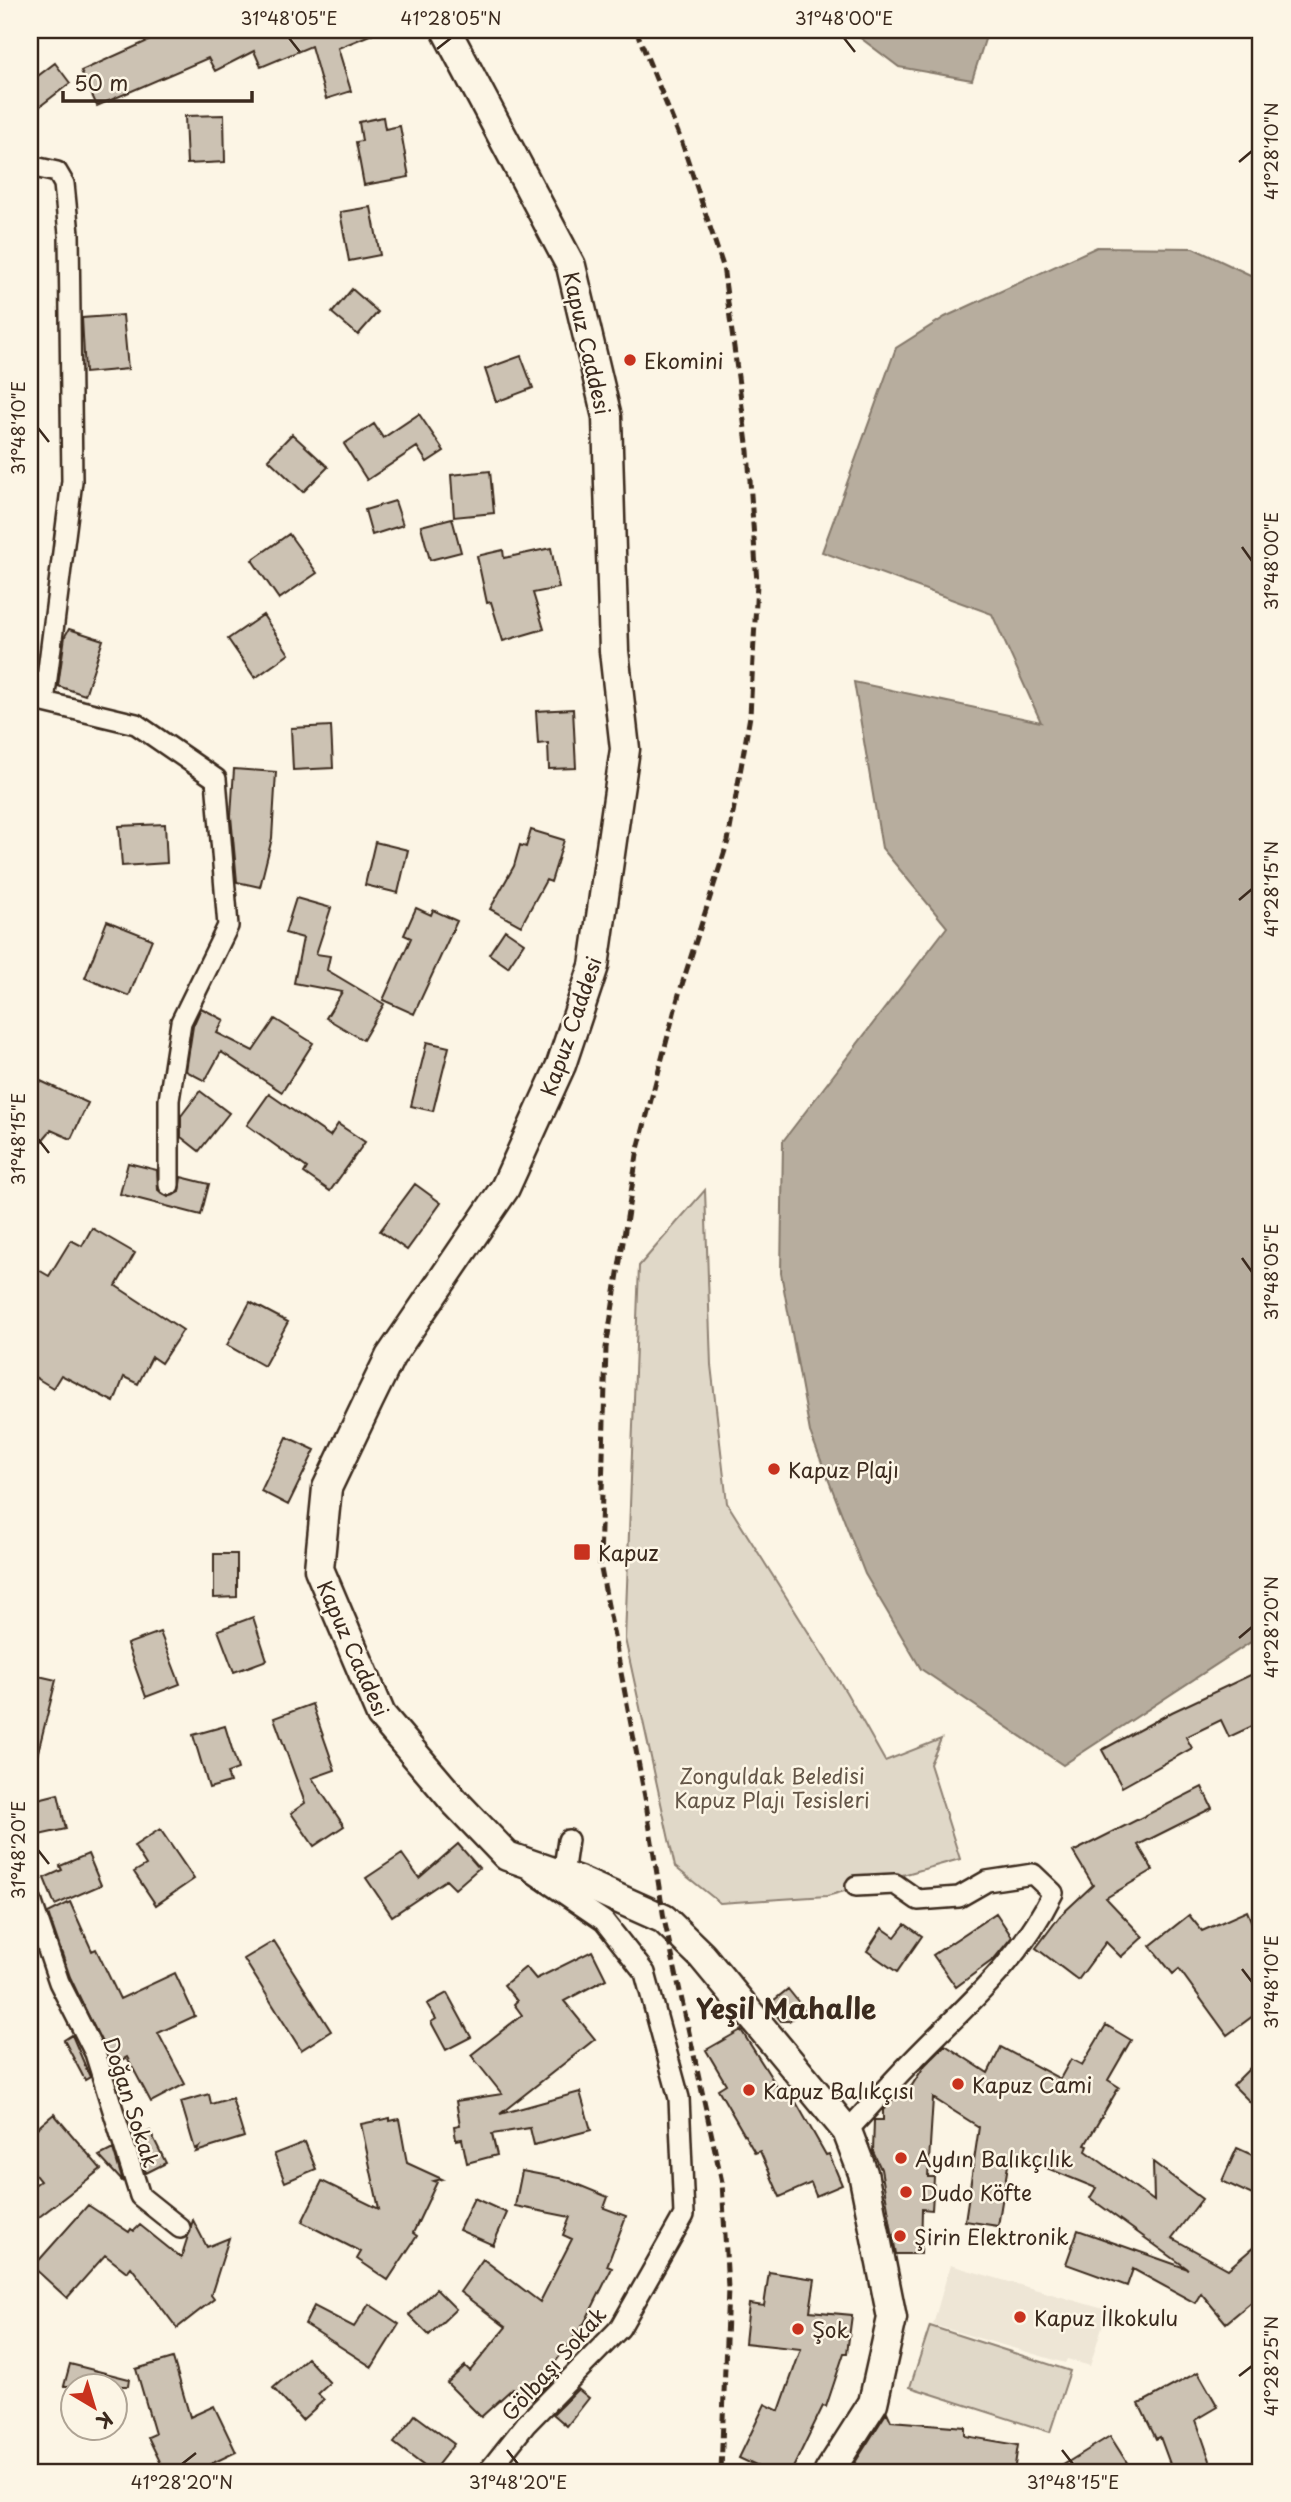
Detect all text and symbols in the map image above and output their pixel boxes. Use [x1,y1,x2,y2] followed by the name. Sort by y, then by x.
[240,4,338,31] text: 31°48'05"E
[401,4,501,31] text: 41°28'05"N
[795,4,893,31] text: 31°48'00"E
[63,60,252,104] scale bar
[74,66,128,98] text: 50 m
[1257,102,1284,200] text: 41°28'10"N
[556,268,620,418] street label: Kapuz Caddesi
[644,344,724,376] place label: Ekomini
[622,352,638,368] marker: Ekomini
[4,381,31,475] text: 31°48'10"E
[1257,512,1284,610] text: 31°48'00"E
[1257,841,1284,937] text: 41°28'15"N
[531,952,609,1100] street label: Kapuz Caddesi
[4,1093,31,1185] text: 31°48'15"E
[1257,1223,1284,1321] text: 31°48'05"E
[788,1453,899,1485] place label: Kapuz Plajı
[766,1461,782,1477] marker: Kapuz Plajı
[598,1536,659,1568] place label: Kapuz
[572,1542,592,1562] marker: Kapuz
[310,1575,398,1721] street label: Kapuz Caddesi
[1257,1576,1284,1678] text: 41°28'20"N
[674,1759,870,1815] park label: Zonguldak Beledisi Kapuz Plajı Tesisleri
[4,1801,31,1899] text: 31°48'20"E
[1257,1935,1284,2029] text: 31°48'10"E
[696,1986,876,2029] district label: Yeşil Mahalle
[96,2033,168,2171] street label: Doğan Sokak
[972,2068,1092,2100] place label: Kapuz Cami
[763,2074,914,2106] place label: Kapuz Balıkçısı
[950,2076,966,2092] marker: Kapuz Cami
[741,2082,757,2098] marker: Kapuz Balıkçısı
[915,2142,1074,2174] place label: Aydın Balıkçılık
[893,2150,909,2166] marker: Aydın Balıkçılık
[920,2176,1032,2208] place label: Dudo Köfte
[898,2184,914,2200] marker: Dudo Köfte
[914,2220,1069,2252] place label: Şirin Elektronik
[892,2228,908,2244] marker: Şirin Elektronik
[493,2299,613,2427] street label: Gölbaşı Sokak
[1034,2301,1178,2333] place label: Kapuz İlkokulu
[1012,2309,1028,2325] marker: Kapuz İlkokulu
[812,2313,850,2345] place label: Şok
[1257,2316,1284,2416] text: 41°28'25"N
[790,2321,806,2337] marker: Şok
[60,2372,130,2442] north arrow
[91,2406,119,2437] text: K
[131,2468,233,2495] text: 41°28'20"N
[469,2468,567,2495] text: 31°48'20"E
[1027,2468,1119,2495] text: 31°48'15"E

